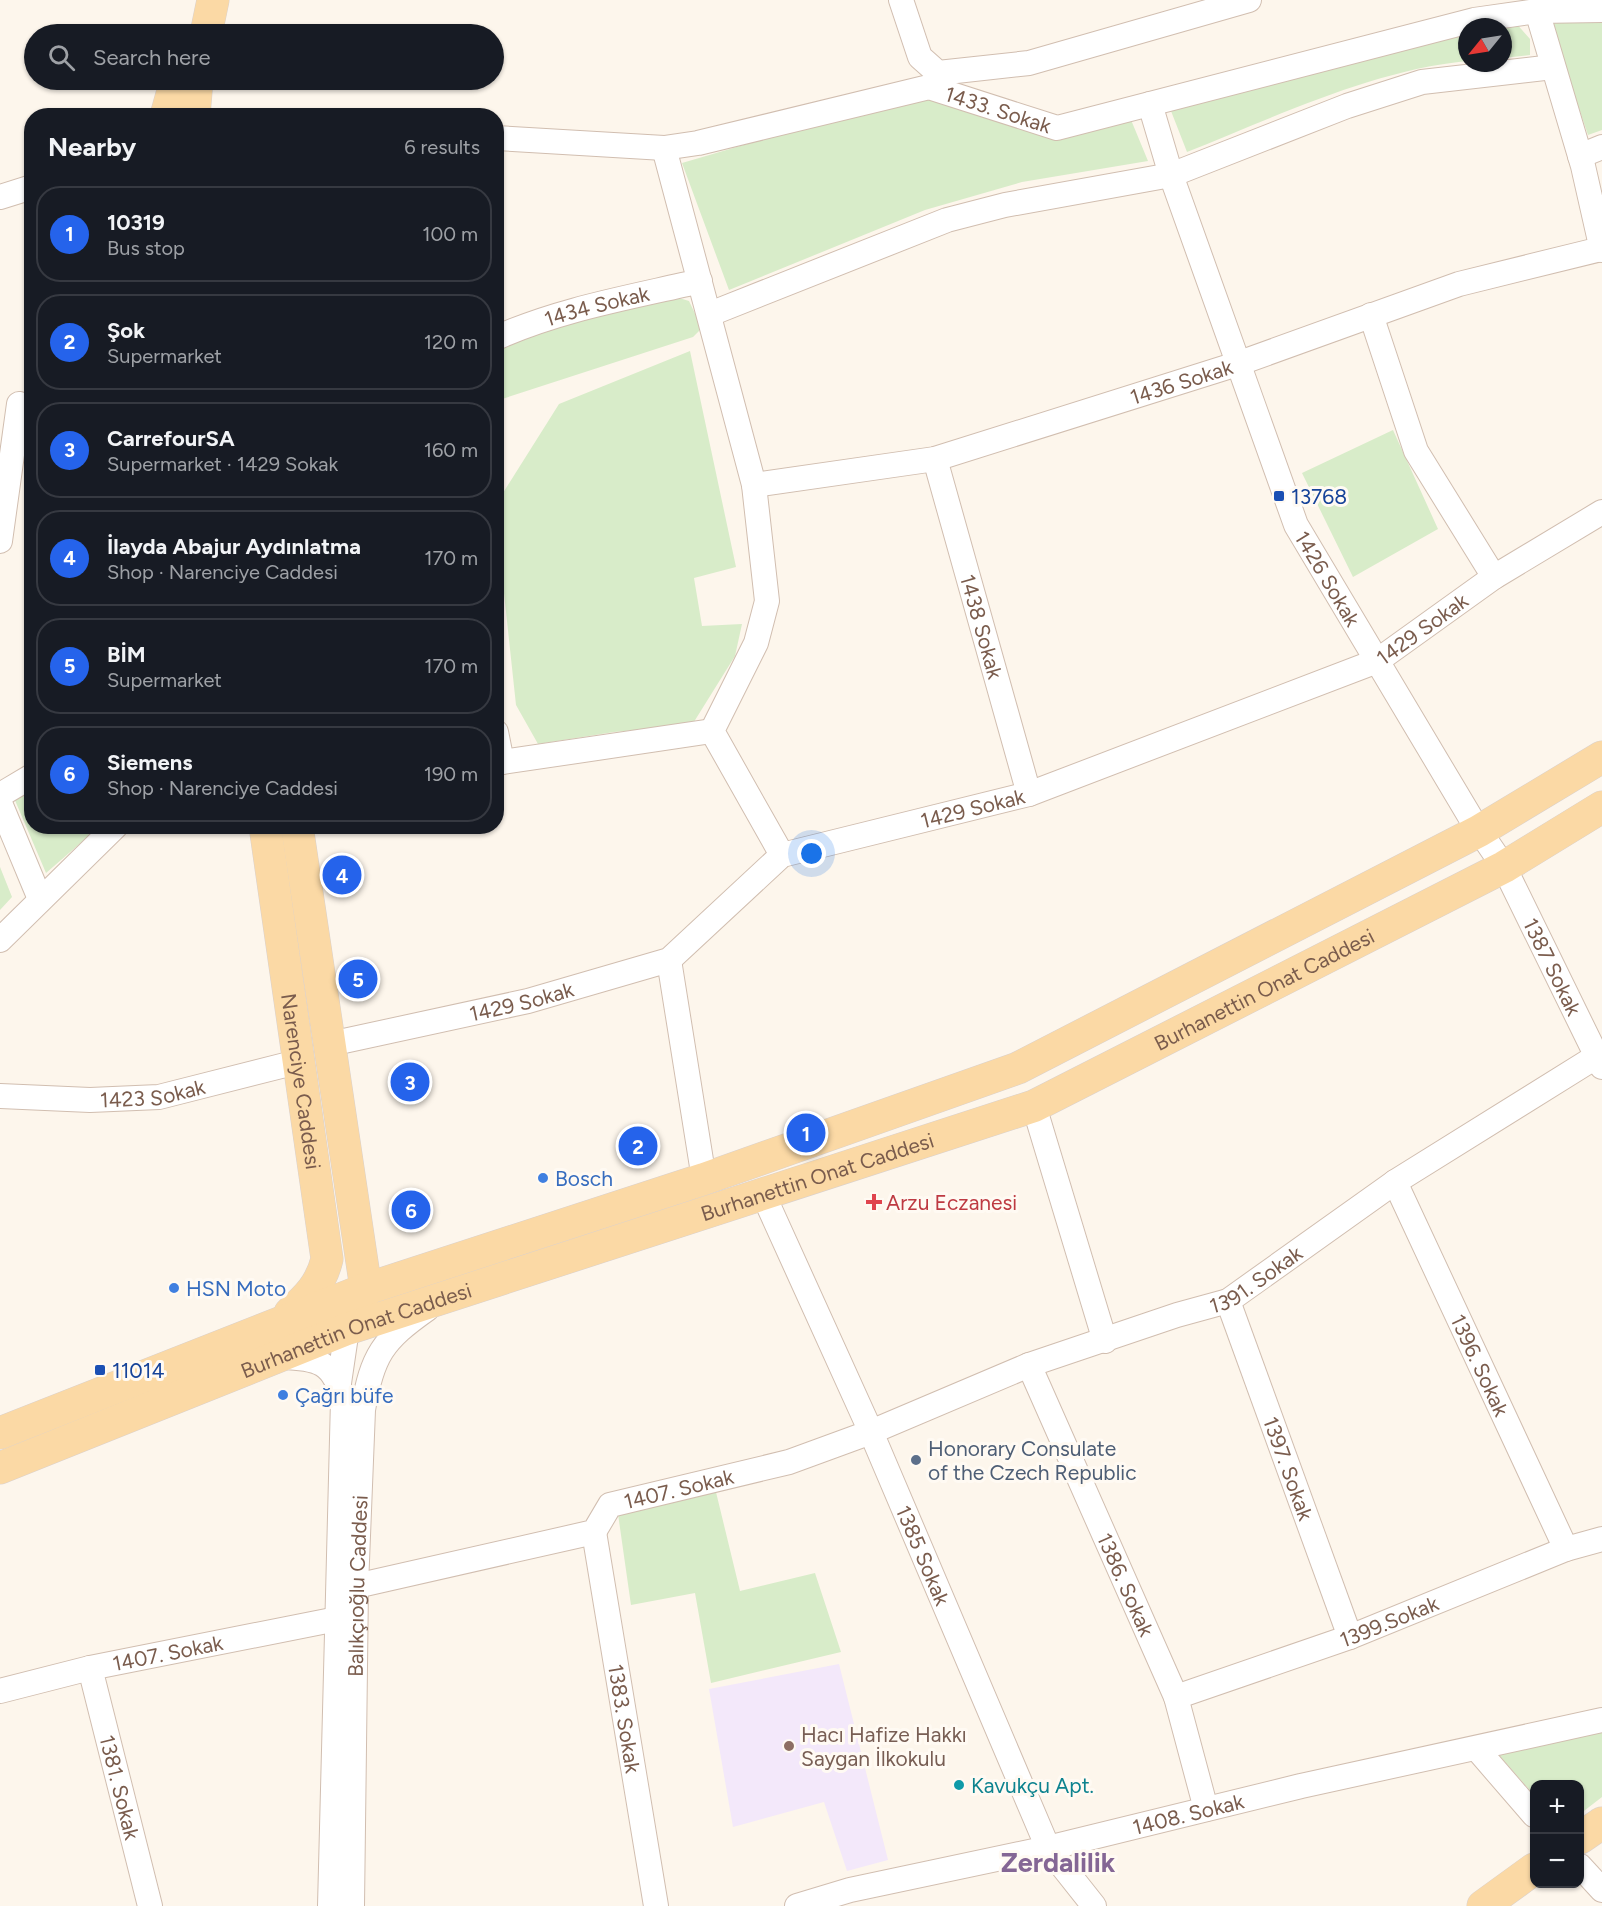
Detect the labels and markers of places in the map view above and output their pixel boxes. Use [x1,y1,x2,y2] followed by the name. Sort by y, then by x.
[1291,484,1347,509] place label: 13768
[1272,489,1286,503] marker: 13768
[322,852,362,898] pin: 4
[338,956,378,1002] pin: 5
[390,1060,430,1104] pin: 3
[786,1110,826,1156] pin: 1
[618,1124,658,1168] pin: 2
[555,1166,613,1191] place label: Bosch
[536,1171,550,1185] marker: Bosch
[392,1188,430,1232] pin: 6
[886,1190,1017,1215] place label: Arzu Eczanesi
[867,1195,881,1209] marker: Arzu Eczanesi
[186,1276,286,1301] place label: HSN Moto
[167,1281,181,1295] marker: HSN Moto
[112,1358,165,1383] place label: 11014
[93,1363,107,1377] marker: 11014
[295,1383,394,1408] place label: Çağrı büfe
[276,1388,290,1402] marker: Çağrı büfe
[928,1436,1137,1485] place label: Honorary Consulate of the Czech Republic
[909,1453,923,1467] marker: Honorary Consulate of the Czech Republic
[801,1722,967,1771] place label: Hacı Hafize Hakkı Saygan İlkokulu
[782,1739,796,1753] marker: Hacı Hafize Hakkı Saygan İlkokulu
[971,1773,1094,1798] place label: Kavukçu Apt.
[952,1778,966,1792] marker: Kavukçu Apt.

